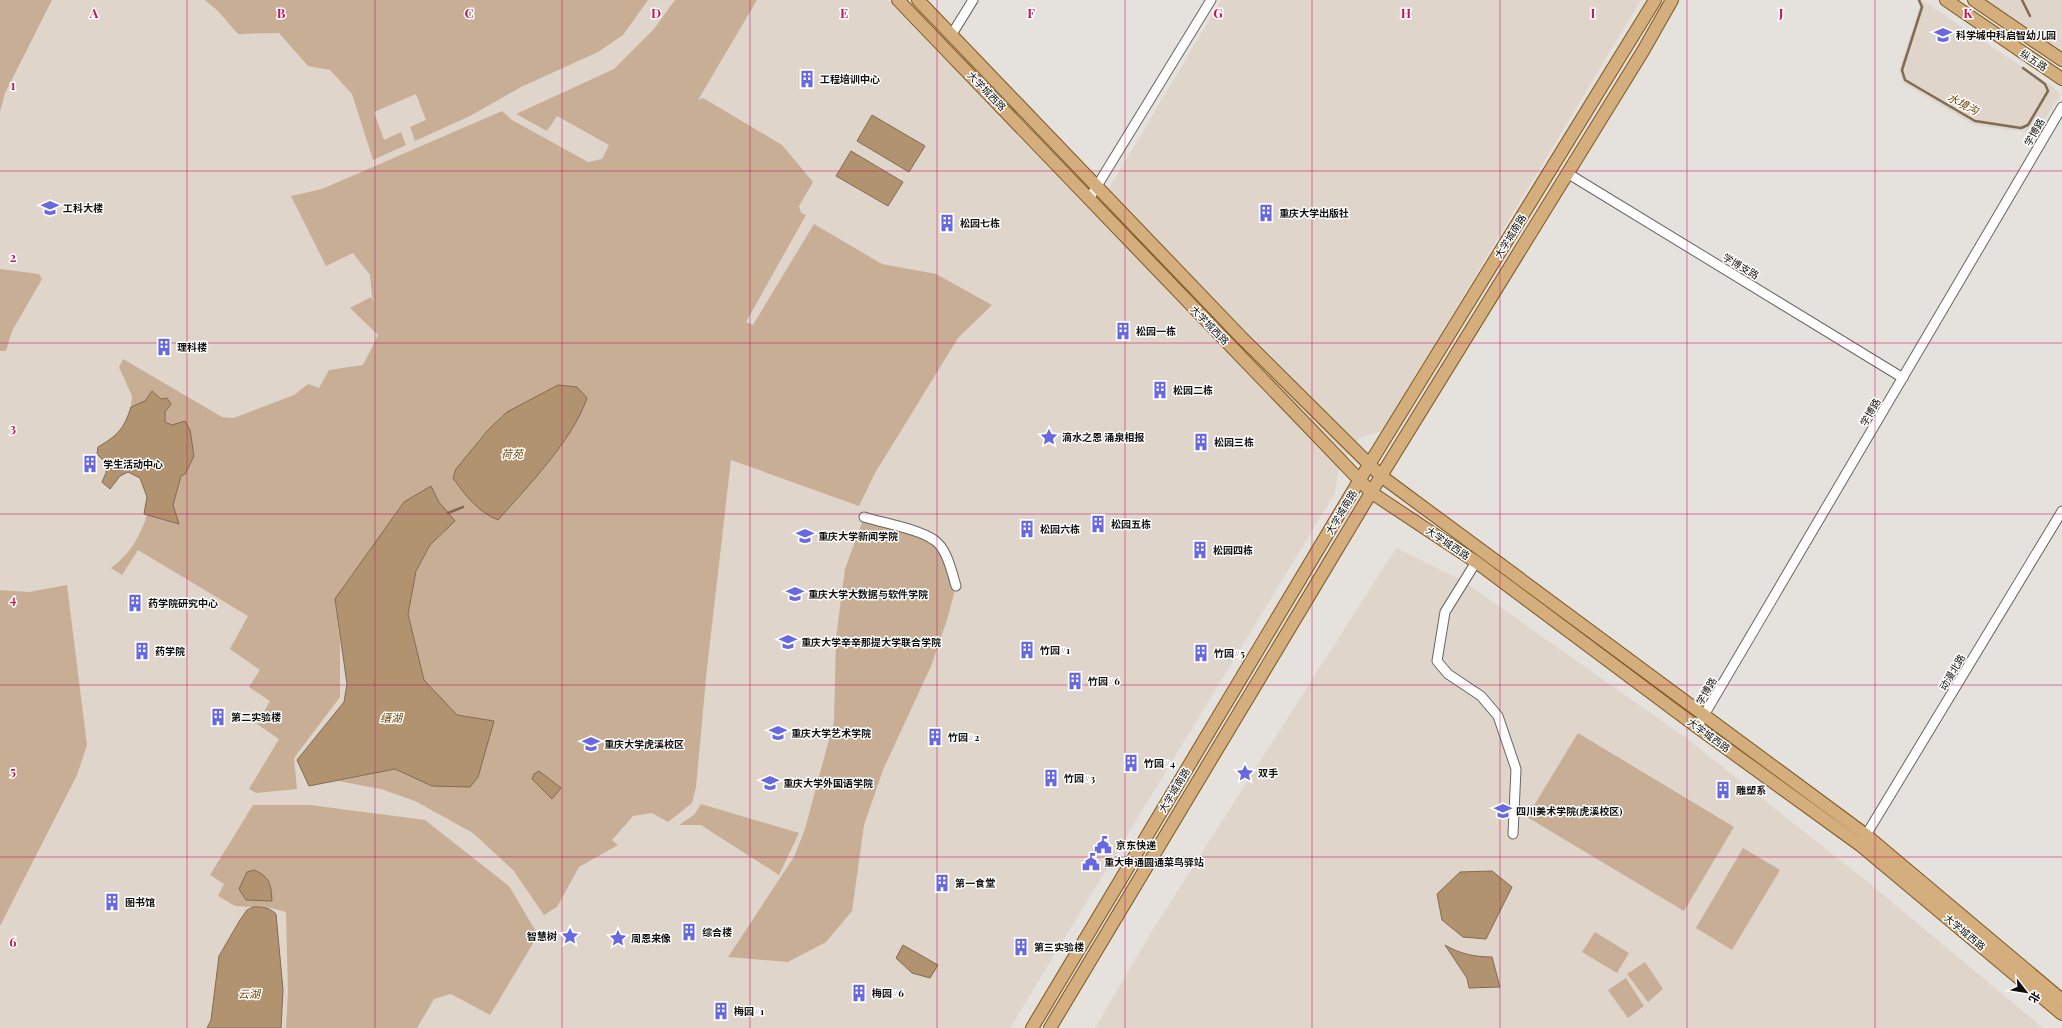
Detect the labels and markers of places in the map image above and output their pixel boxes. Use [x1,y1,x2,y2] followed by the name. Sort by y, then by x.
[1933,25,1953,45] school or university icon: 科学城中科启智幼儿园
[1956,28,2056,42] place label: 科学城中科启智幼儿园
[797,69,817,89] building icon: 工程培训中心
[820,72,880,86] place label: 工程培训中心
[40,198,60,218] school or university icon: 工科大楼
[63,201,103,215] place label: 工科大楼
[1256,203,1276,223] building icon: 重庆大学出版社
[1279,206,1349,220] place label: 重庆大学出版社
[937,213,957,233] building icon: 松园七栋
[960,216,1000,230] place label: 松园七栋
[1113,321,1133,341] building icon: 松园一栋
[1136,324,1176,338] place label: 松园一栋
[154,337,174,357] building icon: 理科楼
[177,340,207,354] place label: 理科楼
[1150,380,1170,400] building icon: 松园二栋
[1173,383,1213,397] place label: 松园二栋
[1039,427,1059,447] place icon: 滴水之恩 涌泉相报
[1062,430,1144,444] place label: 滴水之恩 涌泉相报
[1191,432,1211,452] building icon: 松园三栋
[1214,435,1254,449] place label: 松园三栋
[80,454,100,474] building icon: 学生活动中心
[103,457,163,471] place label: 学生活动中心
[1088,514,1108,534] building icon: 松园五栋
[1111,517,1151,531] place label: 松园五栋
[1017,519,1037,539] building icon: 松园六栋
[1040,522,1080,536] place label: 松园六栋
[795,526,815,546] school or university icon: 重庆大学新闻学院
[818,529,898,543] place label: 重庆大学新闻学院
[1190,540,1210,560] building icon: 松园四栋
[1213,543,1253,557] place label: 松园四栋
[785,584,805,604] school or university icon: 重庆大学大数据与软件学院
[808,587,928,601] place label: 重庆大学大数据与软件学院
[125,593,145,613] building icon: 药学院研究中心
[148,596,218,610] place label: 药学院研究中心
[778,632,798,652] school or university icon: 重庆大学辛辛那提大学联合学院
[801,635,941,649] place label: 重庆大学辛辛那提大学联合学院
[1017,640,1037,660] building icon: 竹园#1
[132,641,152,661] building icon: 药学院
[1039,643,1070,657] place label: 竹园#1
[1191,643,1211,663] building icon: 竹园#5
[155,644,185,658] place label: 药学院
[1213,646,1245,660] place label: 竹园#5
[1065,671,1085,691] building icon: 竹园#6
[1087,674,1120,688] place label: 竹园#6
[208,707,228,727] building icon: 第二实验楼
[231,710,281,724] place label: 第二实验楼
[768,723,788,743] school or university icon: 重庆大学艺术学院
[791,726,871,740] place label: 重庆大学艺术学院
[925,727,945,747] building icon: 竹园#2
[947,730,979,744] place label: 竹园#2
[581,734,601,754] school or university icon: 重庆大学虎溪校区
[604,737,684,751] place label: 重庆大学虎溪校区
[1121,753,1141,773] building icon: 竹园#4
[1143,756,1175,770] place label: 竹园#4
[1235,763,1255,783] place icon: 双手
[1258,766,1278,780] place label: 双手
[1041,768,1061,788] building icon: 竹园#3
[1063,771,1095,785] place label: 竹园#3
[760,773,780,793] school or university icon: 重庆大学外国语学院
[783,776,873,790] place label: 重庆大学外国语学院
[1713,780,1733,800] building icon: 雕塑系
[1736,783,1766,797] place label: 雕塑系
[1493,801,1513,821] school or university icon: 四川美术学院(虎溪校区)
[1516,804,1622,818] place label: 四川美术学院(虎溪校区)
[1093,835,1113,855] public building icon: 京东快递
[1116,838,1157,852] place label: 京东快递
[1081,852,1101,872] public building icon: 重大申通圆通菜鸟驿站
[1104,855,1204,869] place label: 重大申通圆通菜鸟驿站
[932,873,952,893] building icon: 第一食堂
[955,876,995,890] place label: 第一食堂
[102,892,122,912] building icon: 图书馆
[125,895,155,909] place label: 图书馆
[679,922,699,942] building icon: 综合楼
[702,925,732,939] place label: 综合楼
[560,926,580,946] place icon: 智慧树
[608,928,628,948] place icon: 周恩来像
[527,929,557,943] place label: 智慧树
[631,931,671,945] place label: 周恩来像
[1011,937,1031,957] building icon: 第三实验楼
[1034,940,1084,954] place label: 第三实验楼
[849,983,869,1003] building icon: 梅园#6
[871,986,904,1000] place label: 梅园#6
[711,1001,731,1021] building icon: 梅园#1
[733,1004,764,1018] place label: 梅园#1

